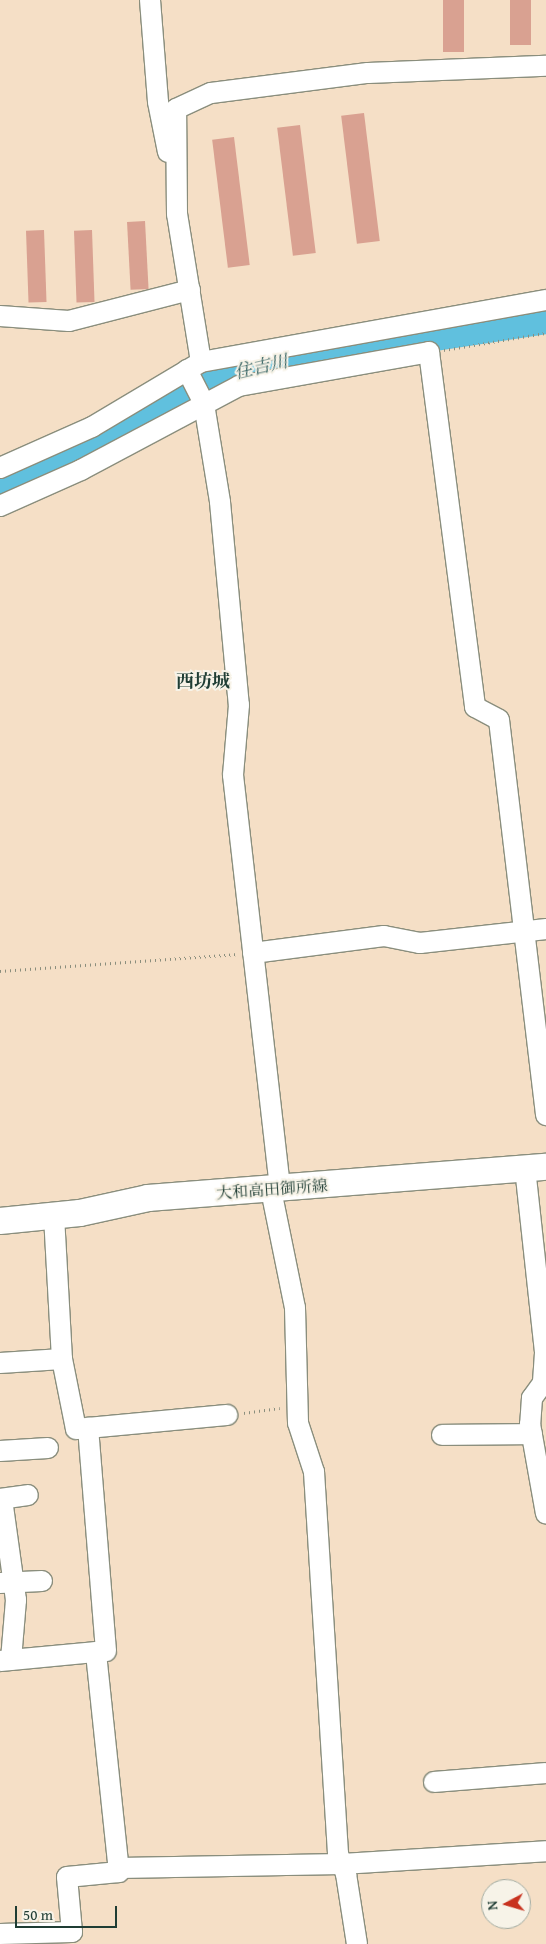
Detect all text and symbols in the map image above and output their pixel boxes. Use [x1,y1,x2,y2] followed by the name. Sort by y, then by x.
[232,350,290,384] water label: 住吉川
[176,670,230,692] district label: 西坊城
[215,1176,329,1202] street label: 大和高田御所線
[481,1879,531,1929] north arrow
[18,1896,120,1928] scale bar
[482,1900,503,1911] text: N
[23,1904,53,1925] text: 50 m

